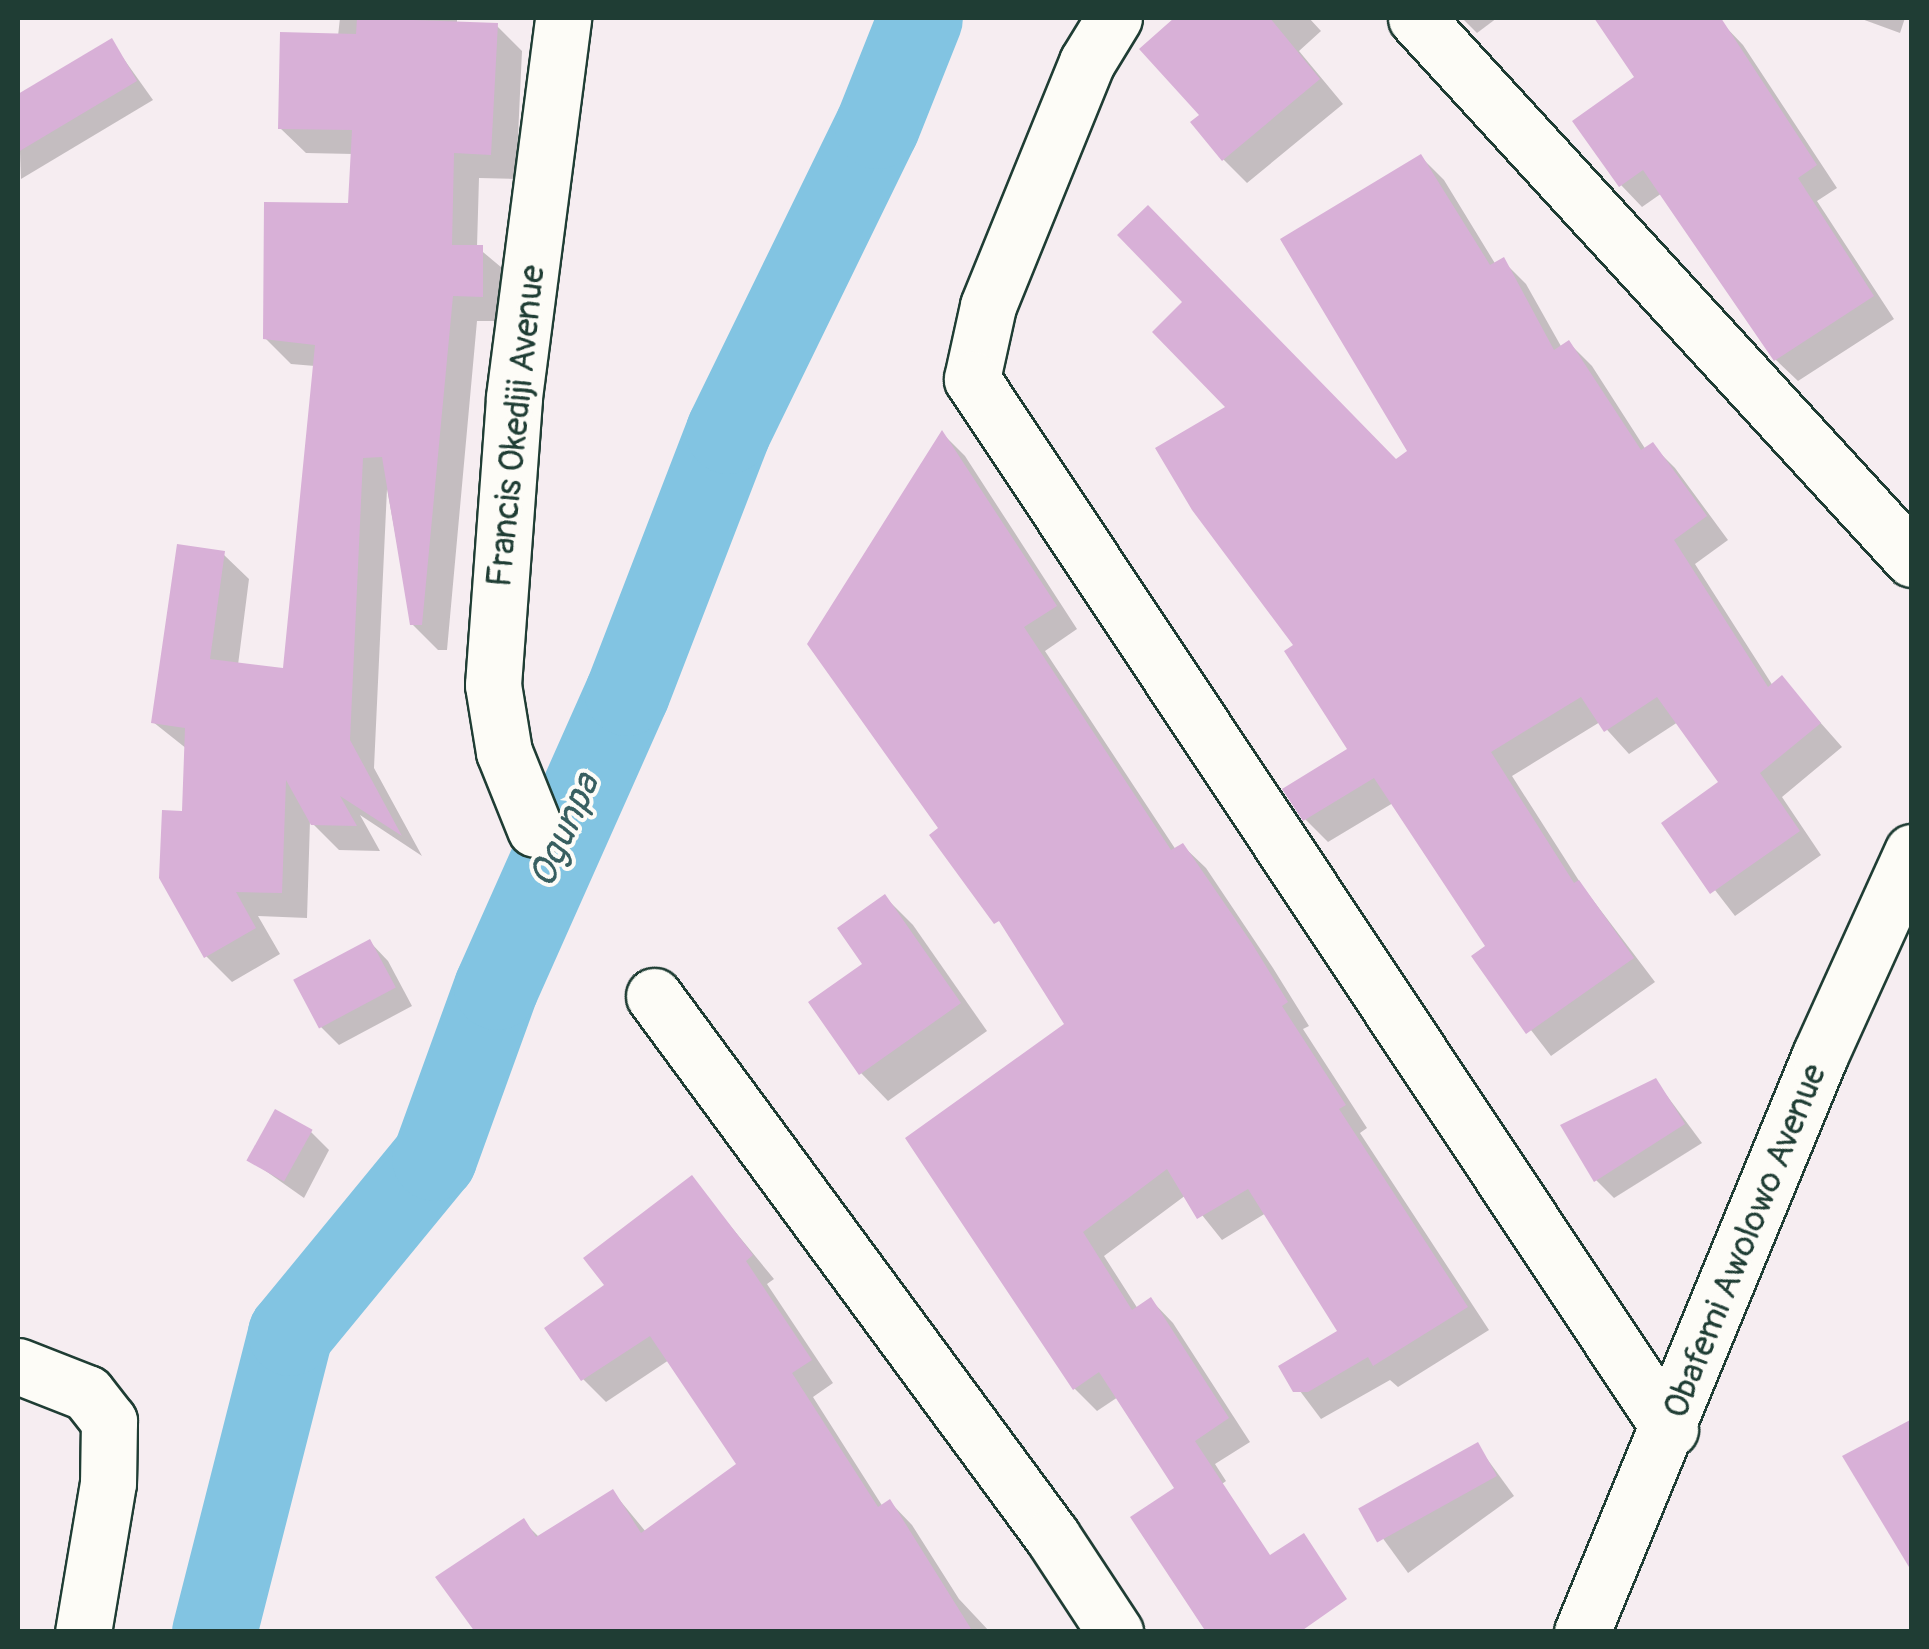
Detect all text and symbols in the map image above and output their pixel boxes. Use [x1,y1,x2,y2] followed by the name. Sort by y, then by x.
[478,263,554,589] street label: Francis Okediji Avenue
[520,767,610,895] water label: Ogunpa
[1655,1058,1835,1424] street label: Obafemi Awolowo Avenue

